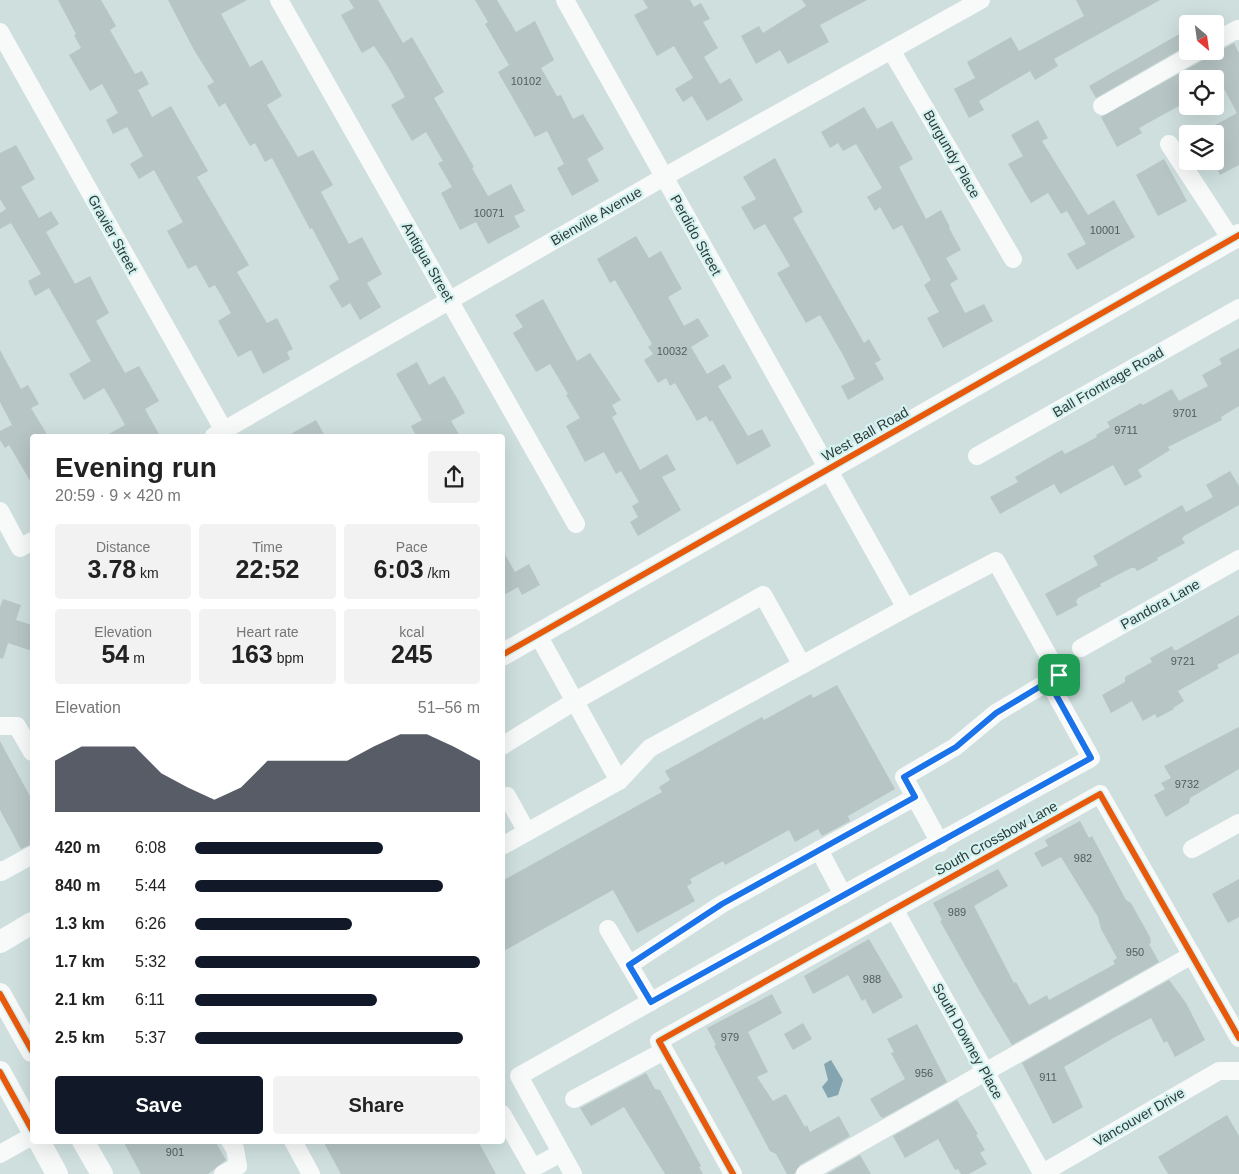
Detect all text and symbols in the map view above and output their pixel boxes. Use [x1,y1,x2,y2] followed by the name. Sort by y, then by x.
[1179,15,1224,60] north arrow
[1179,15,1224,170] map controls
[1179,70,1224,115] button: locate
[511,75,541,87] house number: 10102
[920,107,984,201] street label: Burgundy Place
[1179,125,1224,170] button: layers
[548,183,645,249] street label: Bienville Avenue
[85,192,141,276] street label: Gravier Street
[667,192,725,278] street label: Perdido Street
[474,207,504,219] house number: 10071
[399,220,457,305] street label: Antigua Street
[1090,224,1120,236] house number: 10001
[1050,344,1166,420] street label: Ball Frontrage Road
[657,345,687,357] house number: 10032
[819,404,911,464] street label: West Ball Road
[1173,407,1197,419] house number: 9701
[1114,424,1138,436] house number: 9711
[428,451,480,503] button: share
[55,452,217,483] text: Evening run
[55,487,181,504] text: 20:59 · 9 × 420 m
[96,539,150,555] text: Distance
[252,539,283,555] text: Time
[396,539,428,555] text: Pace
[88,555,136,583] text: 3.78
[236,555,299,583] text: 22:52
[374,555,424,583] text: 6:03
[136,565,159,581] text: km
[424,565,450,581] text: /km
[1118,576,1203,632] street label: Pandora Lane
[94,624,152,640] text: Elevation
[236,624,299,640] text: Heart rate
[399,624,424,640] text: kcal
[101,640,129,668] text: 54
[231,640,273,668] text: 163
[391,640,433,668] text: 245
[129,650,145,666] text: m
[273,650,304,666] text: bpm
[1038,654,1080,696] pin
[1171,655,1195,667] house number: 9721
[1045,661,1073,689] icon: arrive
[55,699,121,716] text: Elevation
[418,699,480,716] text: 51–56 m
[1175,778,1199,790] house number: 9732
[932,798,1060,878] street label: South Crossbow Lane
[55,839,100,856] text: 420 m
[135,839,166,856] text: 6:08
[1074,852,1092,864] house number: 982
[55,877,100,894] text: 840 m
[135,877,166,894] text: 5:44
[948,906,966,918] house number: 989
[55,915,105,932] text: 1.3 km
[135,915,166,932] text: 6:26
[1126,946,1144,958] house number: 950
[55,953,105,970] text: 1.7 km
[135,953,166,970] text: 5:32
[863,973,881,985] house number: 988
[929,980,1007,1102] street label: South Downey Place
[55,991,105,1008] text: 2.1 km
[135,991,165,1008] text: 6:11
[55,1029,105,1046] text: 2.5 km
[135,1029,166,1046] text: 5:37
[721,1031,739,1043] house number: 979
[915,1067,933,1079] house number: 956
[1039,1071,1057,1083] house number: 911
[55,1076,263,1134] button: Save
[273,1076,480,1134] button: Share
[1091,1084,1188,1150] street label: Vancouver Drive
[166,1146,184,1158] house number: 901

